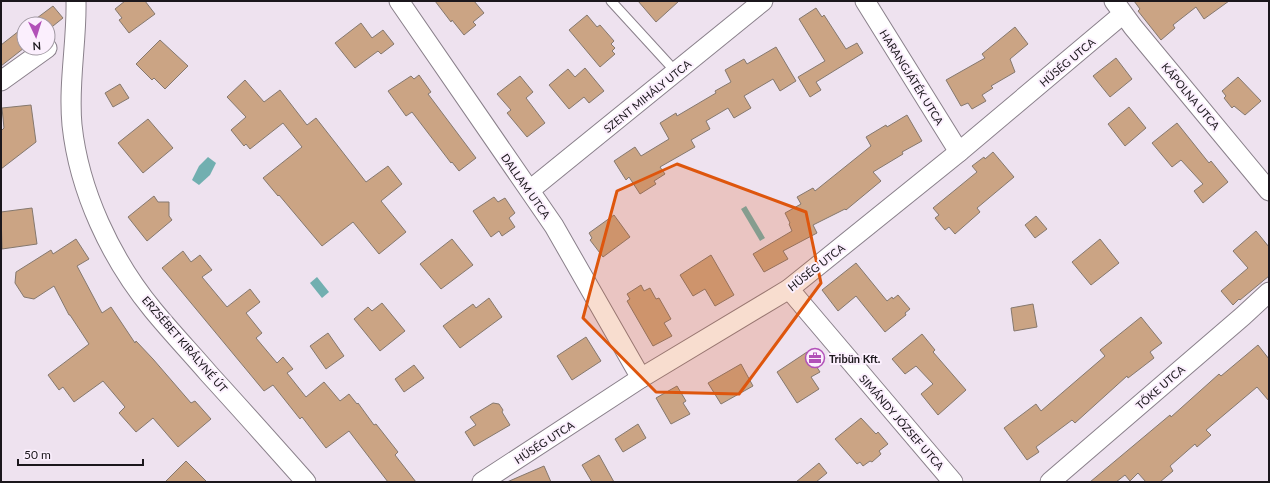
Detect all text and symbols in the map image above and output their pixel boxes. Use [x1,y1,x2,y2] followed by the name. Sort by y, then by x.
[16,16,56,56] north arrow
[877,27,947,127] street label: HARANGJÁTÉK UTCA
[1037,35,1098,89] street label: HŰSÉG UTCA
[32,40,41,53] text: N
[601,57,694,135] street label: SZENT MIHÁLY UTCA
[1159,60,1223,132] street label: KÁPOLNA UTCA
[499,151,554,221] street label: DALLAM UTCA
[785,240,847,293] street label: HŰSÉG UTCA
[140,293,231,395] street label: ERZSÉBET KIRÁLYNÉ ÚT
[804,347,826,369] office icon: Tribün Kft.
[829,352,881,365] place label: Tribün Kft.
[1133,362,1187,412] street label: TŐKE UTCA
[857,372,947,473] street label: SIMÁNDY JÓZSEF UTCA
[512,418,577,466] street label: HŰSÉG UTCA
[18,441,143,467] scale bar
[24,447,51,462] text: 50 m

